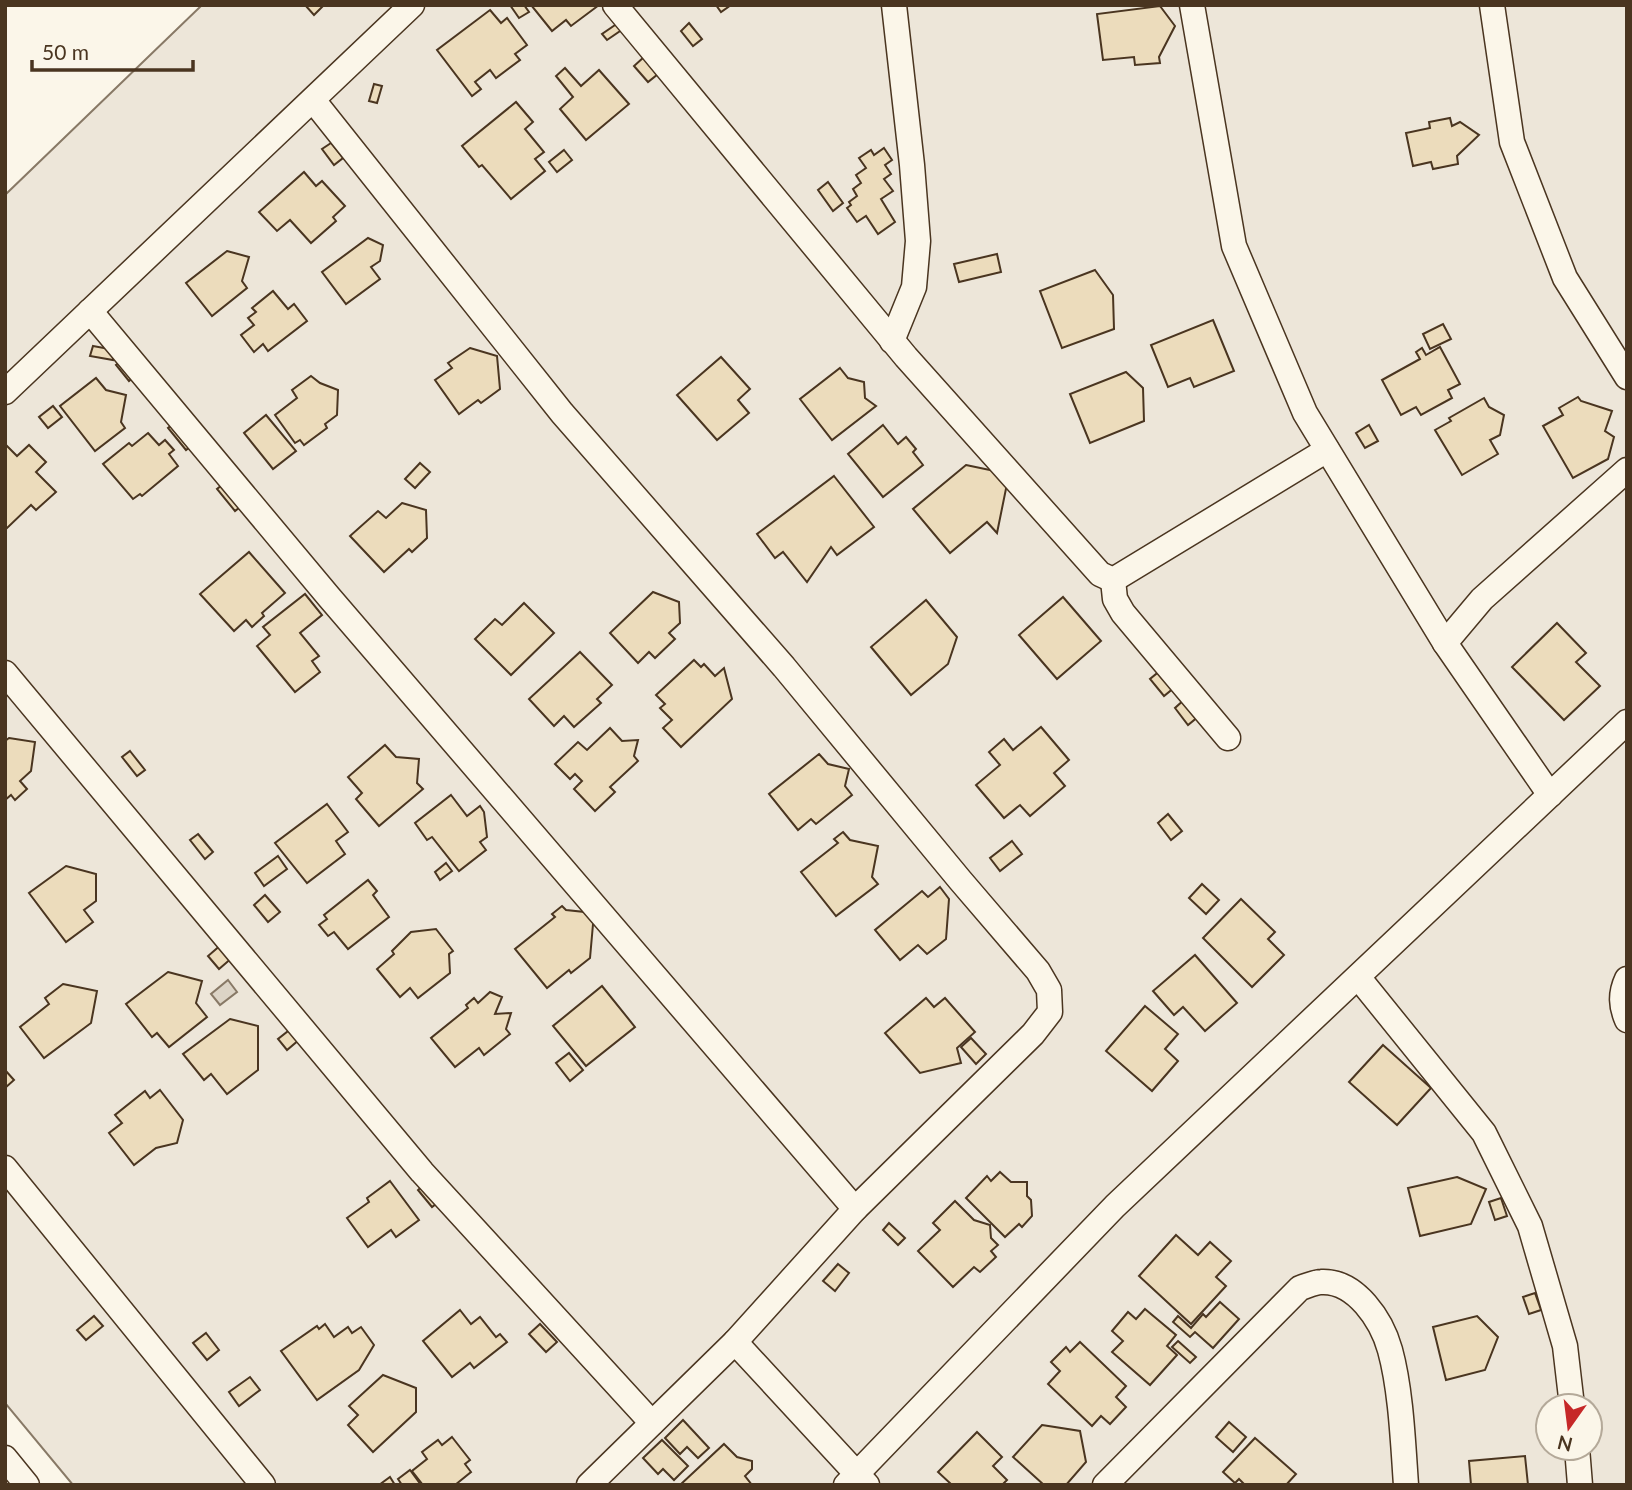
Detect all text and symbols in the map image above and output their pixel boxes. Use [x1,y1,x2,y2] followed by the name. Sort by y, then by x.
[32,28,192,72] scale bar
[42,39,89,64] text: 50 m
[1534,1392,1604,1462] north arrow
[1555,1431,1575,1457] text: N

